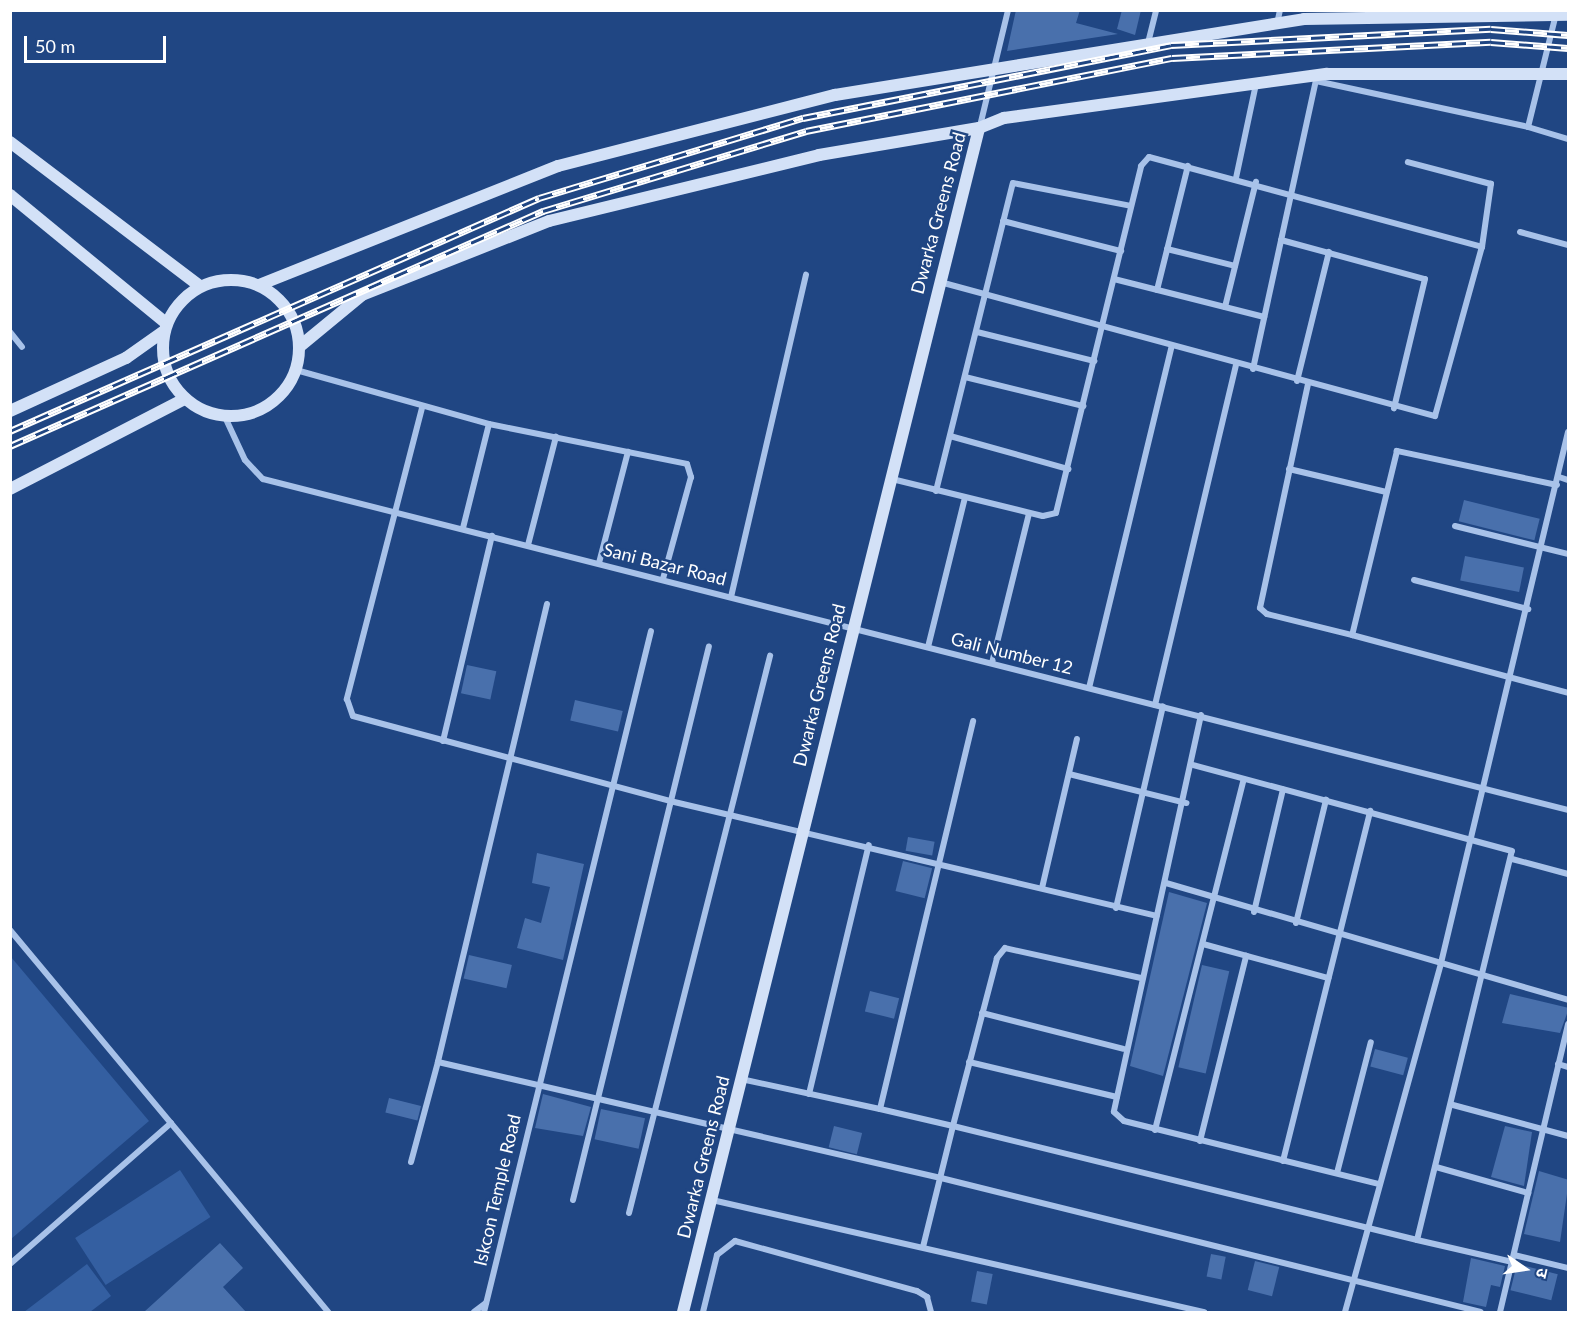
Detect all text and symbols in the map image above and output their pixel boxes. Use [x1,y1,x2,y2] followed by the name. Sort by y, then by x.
[27,24,170,62] scale bar
[35,35,75,57] text: 50 m
[906,130,970,296] street label: Dwarka Greens Road
[601,538,729,590] street label: Sani Bazar Road
[788,602,850,768] street label: Dwarka Greens Road
[949,627,1075,679] street label: Gali Number 12
[672,1074,734,1240] street label: Dwarka Greens Road
[469,1112,525,1268] street label: Iskcon Temple Road
[1495,1239,1555,1299] north arrow
[1533,1266,1553,1280] text: उ

